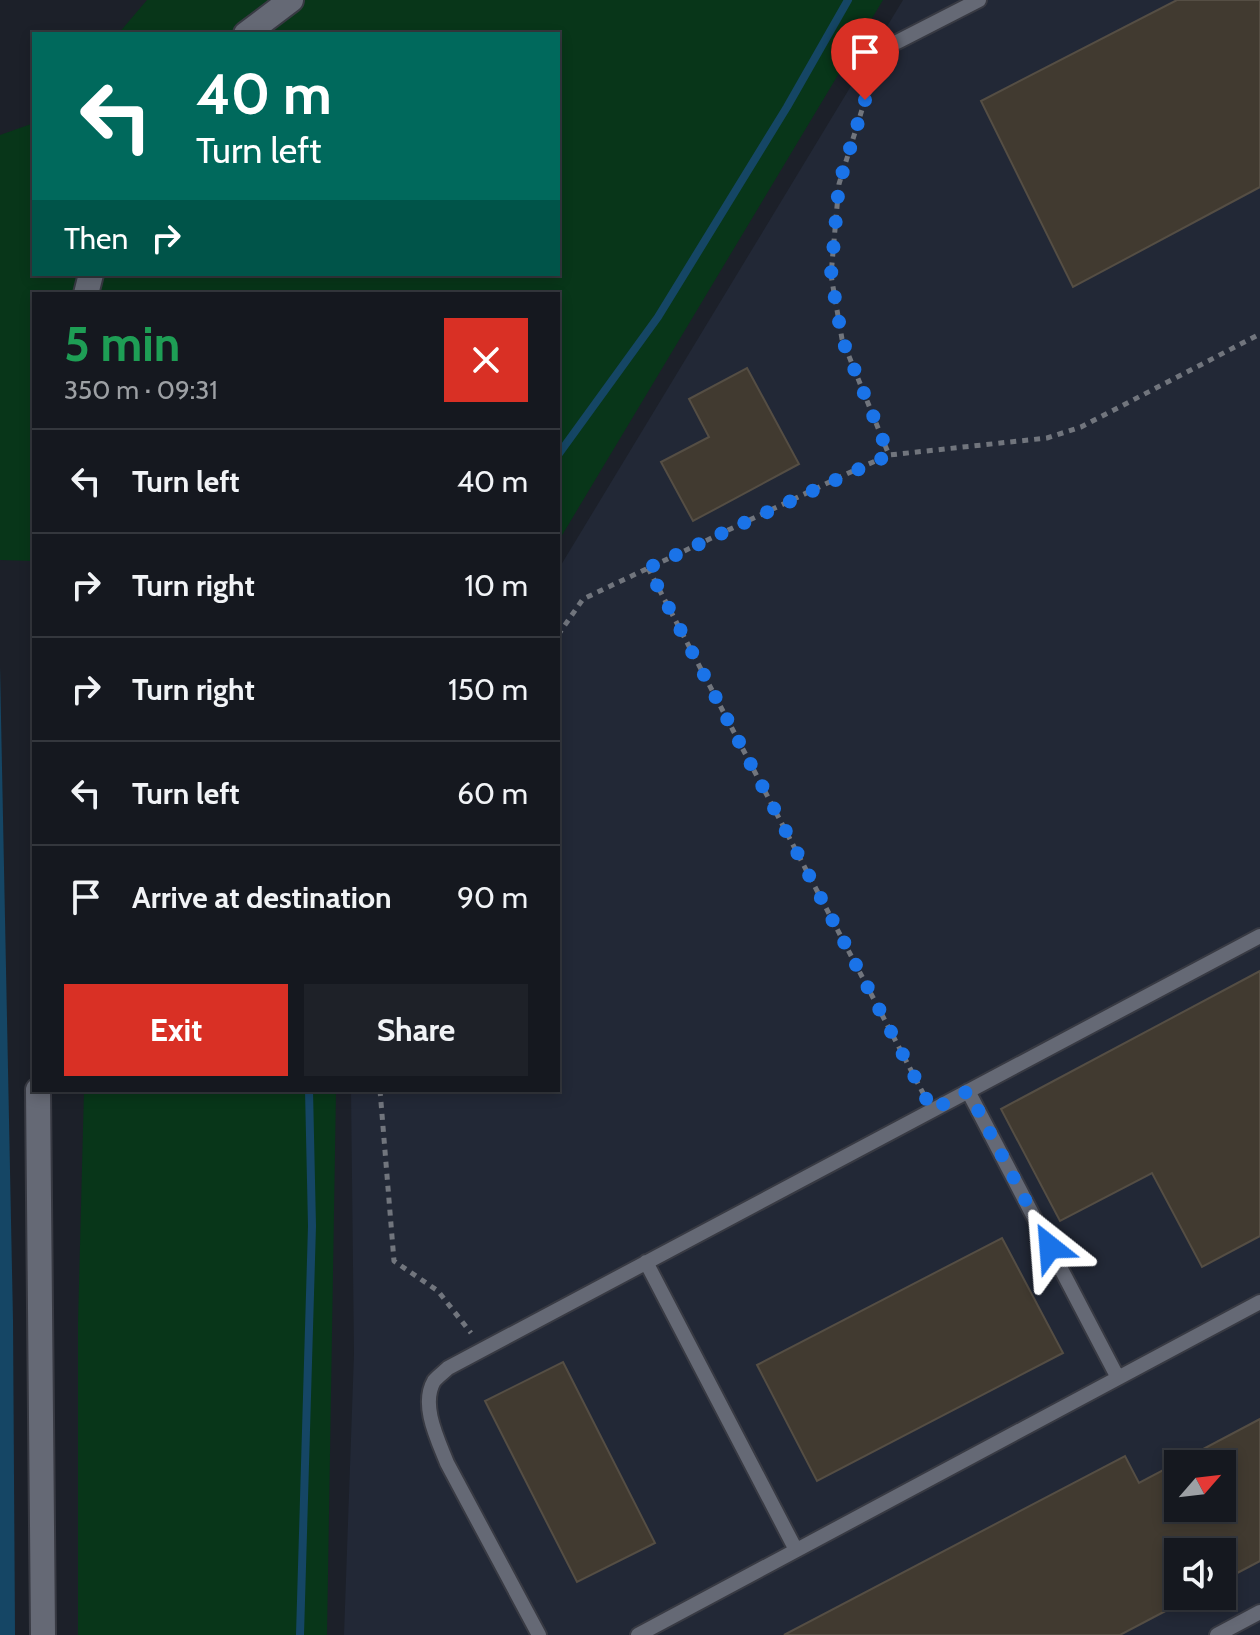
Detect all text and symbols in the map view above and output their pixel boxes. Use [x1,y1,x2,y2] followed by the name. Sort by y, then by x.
[831,18,899,100] pin
[843,30,887,74] icon: arrive
[196,60,332,128] text: 40 m
[64,64,168,168] icon: left
[196,128,321,172] text: Turn left
[144,216,188,260] icon: right
[64,220,128,257] text: Then
[64,315,180,373] text: 5 min
[444,318,528,402] button: close
[64,374,218,406] text: 350 m · 09:31
[64,459,108,503] icon: left
[132,463,240,500] text: Turn left
[457,463,528,500] text: 40 m
[64,563,108,607] icon: right
[132,567,255,604] text: Turn right
[464,567,528,604] text: 10 m
[64,667,108,711] icon: right
[132,671,255,708] text: Turn right
[448,671,528,708] text: 150 m
[64,771,108,815] icon: left
[132,775,240,812] text: Turn left
[457,775,528,812] text: 60 m
[64,875,108,919] icon: arrive
[132,879,392,916] text: Arrive at destination
[457,879,528,916] text: 90 m
[64,984,288,1076] button: Exit
[304,984,528,1076] button: Share
[1008,1205,1092,1289] position arrow
[1164,1450,1236,1522] north arrow
[1164,1450,1236,1610] map controls
[1164,1538,1236,1610] button: sound

